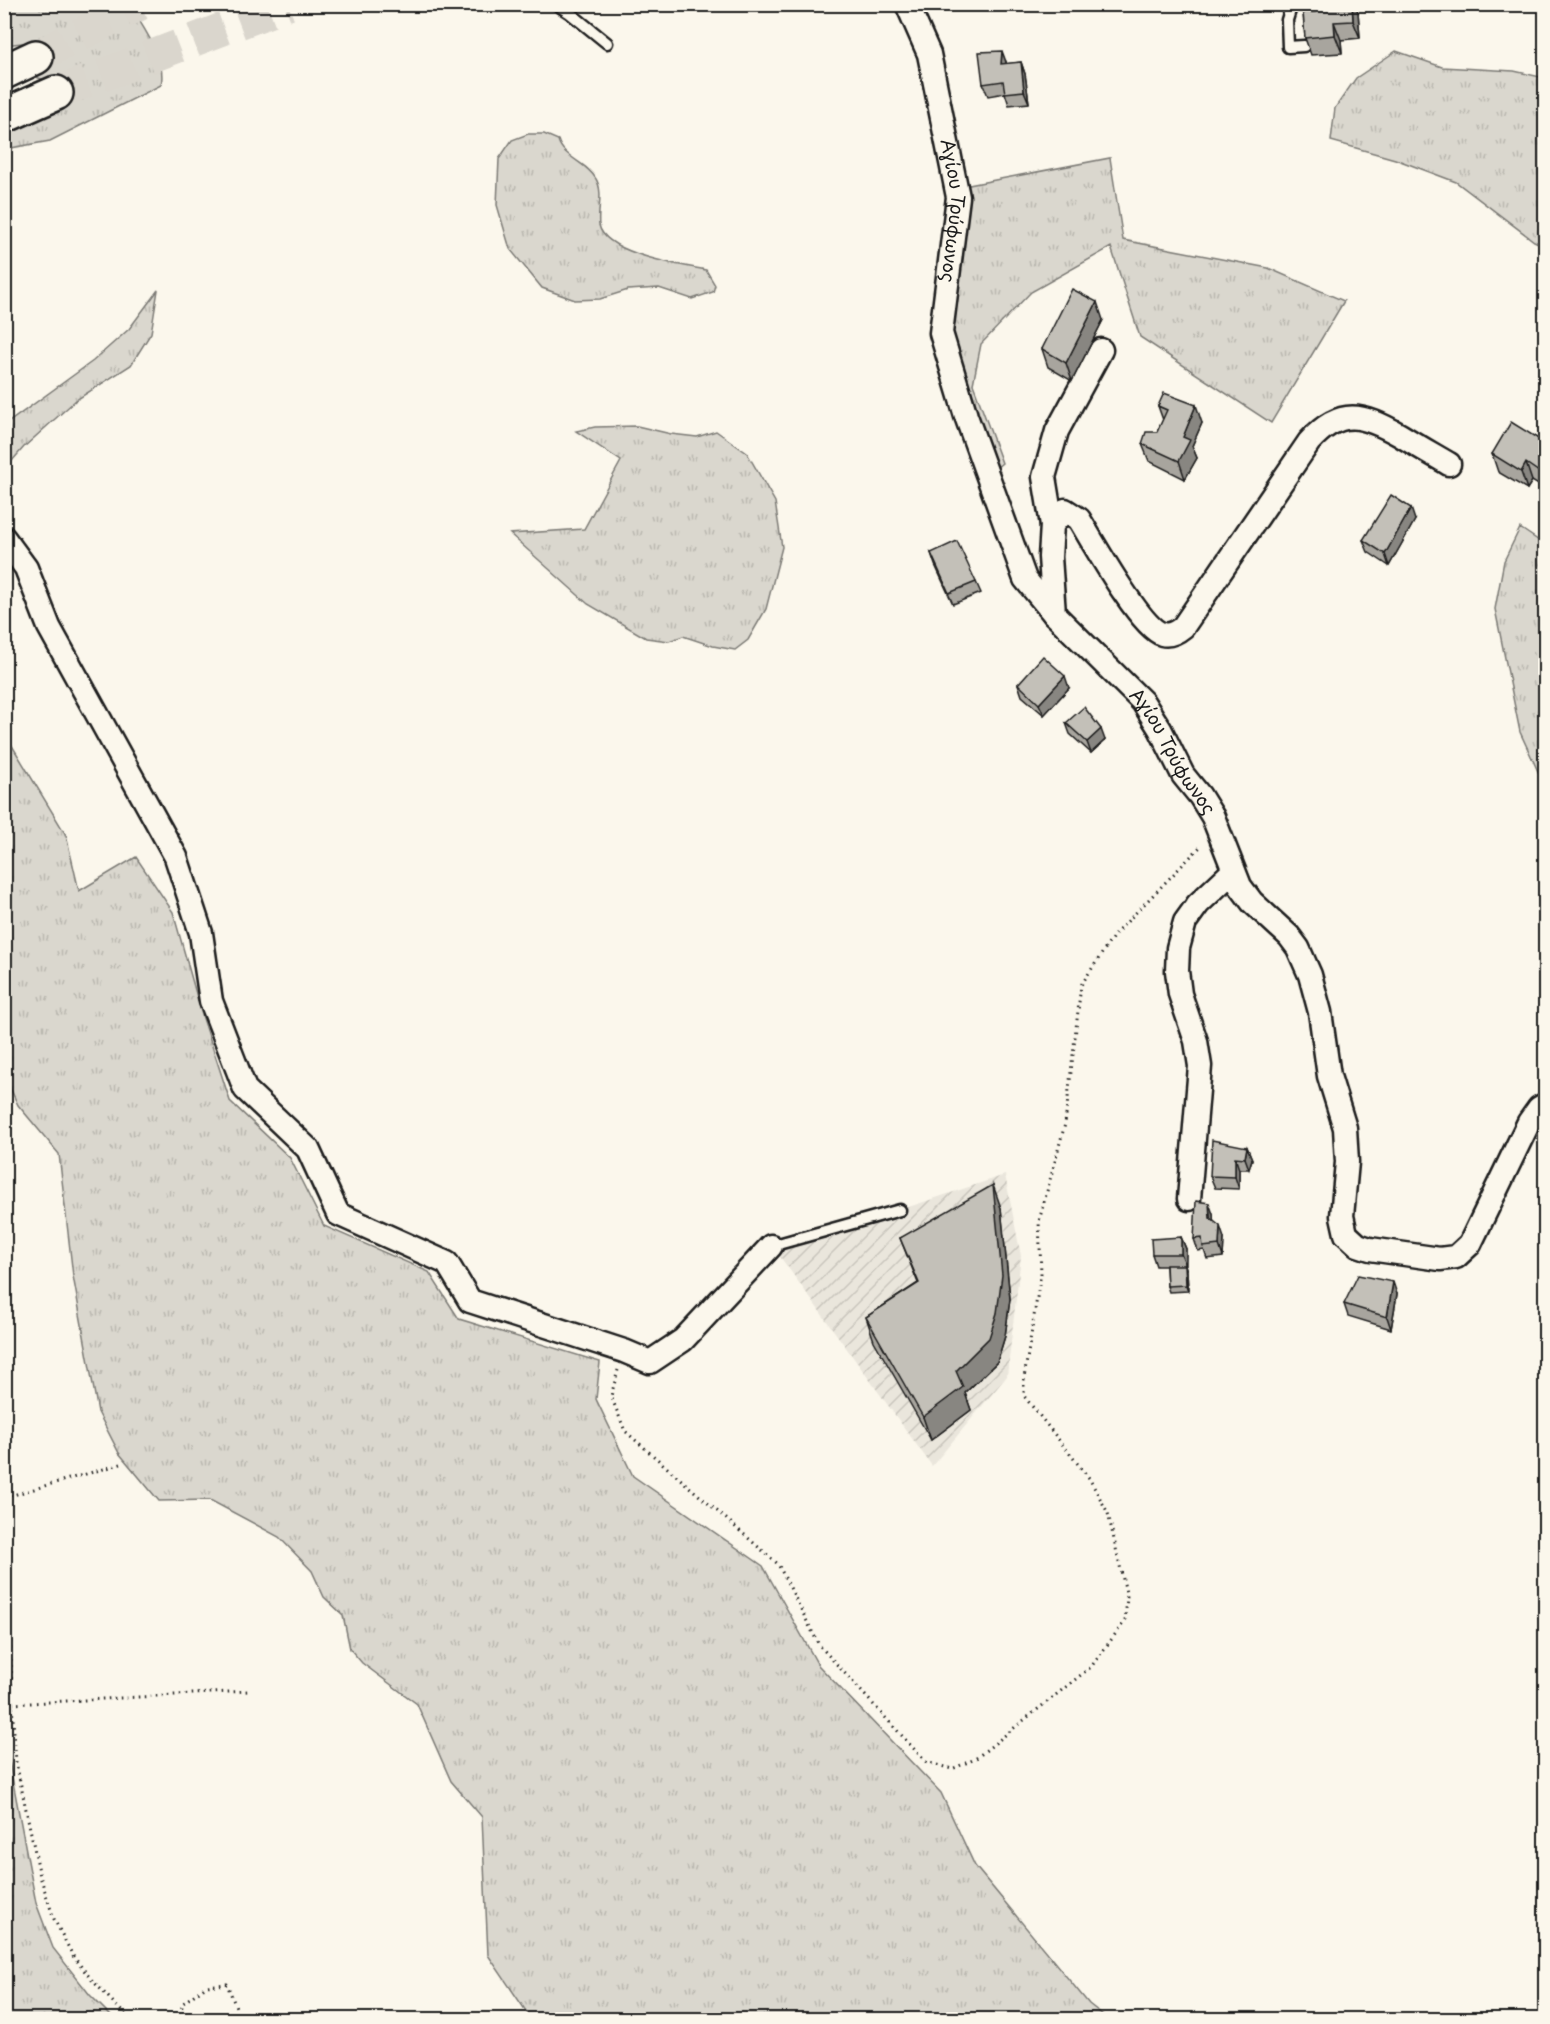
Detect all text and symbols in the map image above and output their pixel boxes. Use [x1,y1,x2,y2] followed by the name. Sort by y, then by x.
[935,136,973,284] street label: Αγίου Τρύφωνος
[1124,681,1223,819] street label: Αγίου Τρύφωνος

